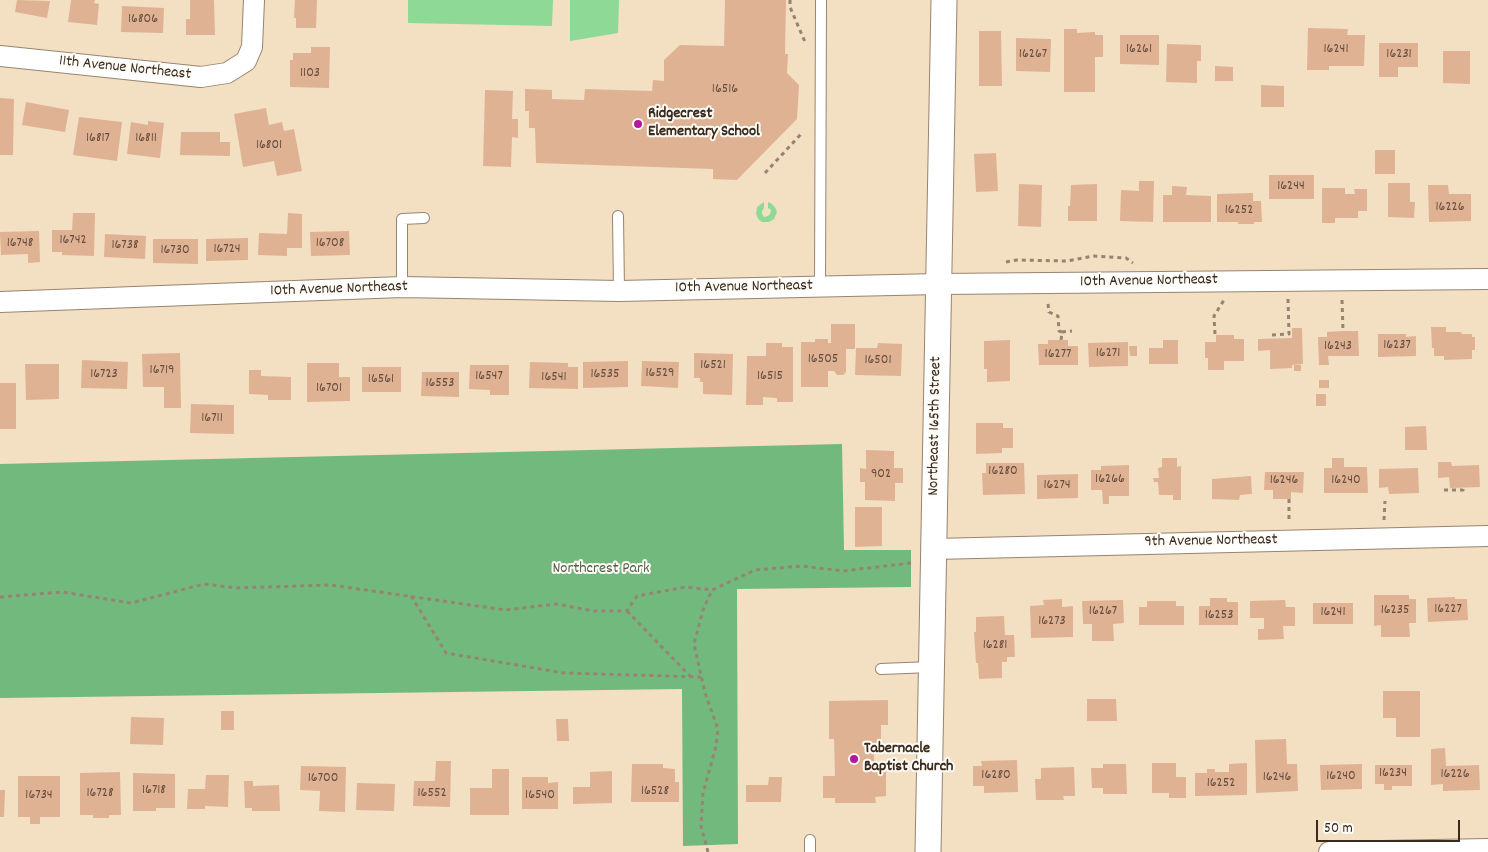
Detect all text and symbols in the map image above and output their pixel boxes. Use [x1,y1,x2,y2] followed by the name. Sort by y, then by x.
[128,12,158,28] house number: 16806
[1126,42,1152,58] house number: 16261
[1324,42,1348,58] house number: 16241
[1019,47,1047,63] house number: 16267
[1386,47,1412,63] house number: 16231
[58,53,192,85] street label: 11th Avenue Northeast
[300,66,320,82] house number: 1103
[712,82,738,98] house number: 16516
[648,105,760,143] place label: Ridgecrest Elementary School
[632,118,644,130] marker: Ridgecrest Elementary School
[86,131,110,147] house number: 16817
[135,131,157,147] house number: 16811
[256,138,282,154] house number: 16801
[1277,179,1305,195] house number: 16244
[1435,200,1465,216] house number: 16226
[1225,203,1253,219] house number: 16252
[59,233,87,249] house number: 16742
[7,236,33,252] house number: 16748
[316,236,344,252] house number: 16708
[111,238,139,254] house number: 16738
[213,242,241,258] house number: 16724
[160,243,190,259] house number: 16730
[1080,271,1218,293] street label: 10th Avenue Northeast
[675,277,813,299] street label: 10th Avenue Northeast
[270,278,408,302] street label: 10th Avenue Northeast
[1383,338,1411,354] house number: 16237
[1324,339,1352,355] house number: 16243
[1096,346,1120,362] house number: 16271
[1045,347,1071,363] house number: 16277
[808,352,838,368] house number: 16505
[864,353,892,369] house number: 16501
[925,356,947,496] street label: Northeast 165th Street
[700,358,726,374] house number: 16521
[150,363,174,379] house number: 16719
[646,366,674,382] house number: 16529
[90,367,118,383] house number: 16723
[590,367,620,383] house number: 16535
[475,369,503,385] house number: 16547
[757,369,783,385] house number: 16515
[541,370,567,386] house number: 16541
[368,372,394,388] house number: 16561
[425,376,455,392] house number: 16553
[316,381,342,397] house number: 16701
[201,411,223,427] house number: 16711
[988,464,1018,480] house number: 16280
[871,467,891,483] house number: 902
[1095,472,1125,488] house number: 16266
[1270,473,1298,489] house number: 16246
[1331,473,1361,489] house number: 16240
[1043,478,1071,494] house number: 16274
[1144,531,1278,553] street label: 9th Avenue Northeast
[552,560,650,580] park label: Northcrest Park
[1434,602,1462,618] house number: 16227
[1381,603,1409,619] house number: 16235
[1089,604,1117,620] house number: 16267
[1321,605,1345,621] house number: 16241
[1205,608,1233,624] house number: 16253
[1038,614,1066,630] house number: 16273
[983,638,1007,654] house number: 16281
[864,740,953,778] place label: Tabernacle Baptist Church
[848,753,860,765] marker: Tabernacle Baptist Church
[1379,766,1407,782] house number: 16234
[1440,767,1470,783] house number: 16226
[981,768,1011,784] house number: 16280
[1326,769,1356,785] house number: 16240
[1263,770,1291,786] house number: 16246
[308,771,338,787] house number: 16700
[1207,776,1235,792] house number: 16252
[142,783,166,799] house number: 16718
[641,784,669,800] house number: 16528
[86,786,114,802] house number: 16728
[417,786,447,802] house number: 16552
[25,788,53,804] house number: 16734
[525,788,555,804] house number: 16540
[1318,810,1462,842] scale bar
[1324,818,1353,840] text: 50 m

